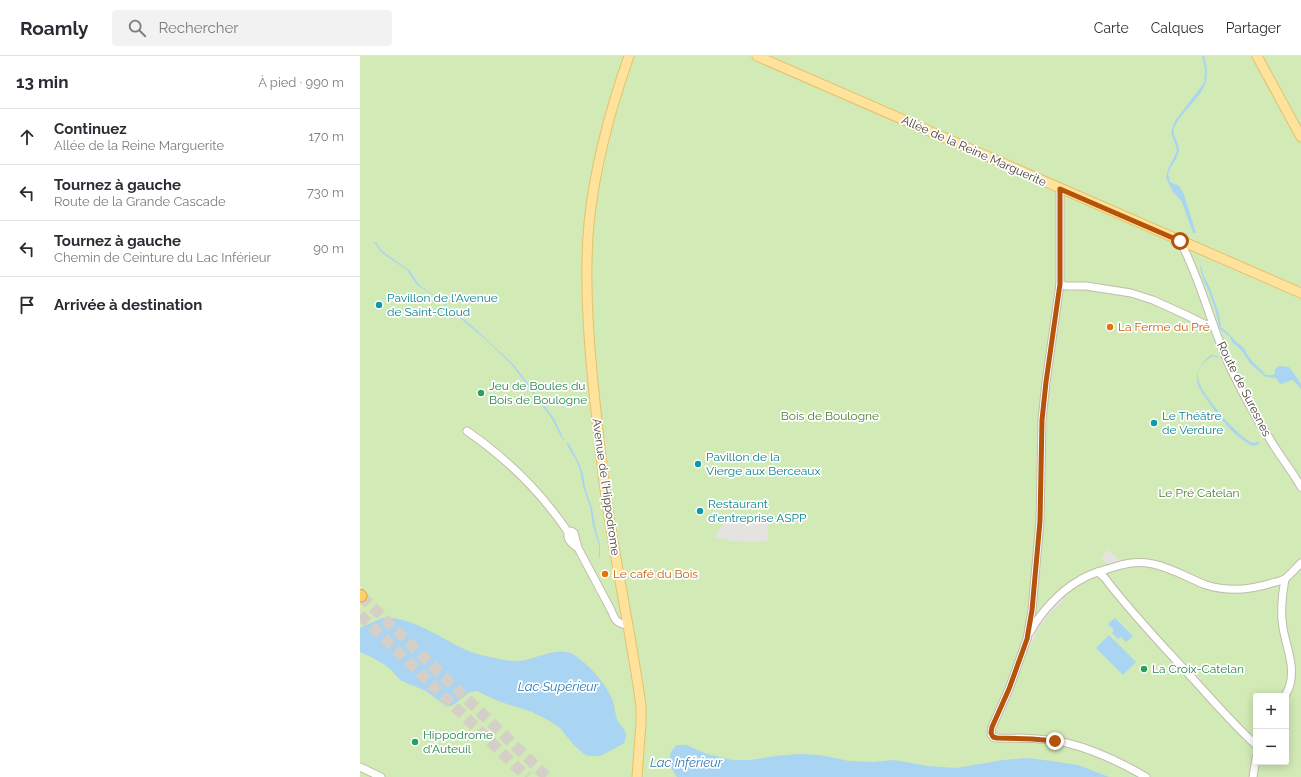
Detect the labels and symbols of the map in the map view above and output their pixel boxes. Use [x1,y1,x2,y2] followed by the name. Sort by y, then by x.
[899,113,1049,189] street label: Allée de la Reine Marguerite
[1171,232,1189,250] route start
[387,291,498,319] place label: Pavillon de l'Avenue de Saint-Cloud
[374,300,384,310] marker: Pavillon de l'Avenue de Saint-Cloud
[1118,320,1210,334] place label: La Ferme du Pré
[1105,322,1115,332] marker: La Ferme du Pré
[1214,339,1274,439] street label: Route de Suresnes
[489,379,587,407] place label: Jeu de Boules du Bois de Boulogne
[476,388,486,398] marker: Jeu de Boules du Bois de Boulogne
[781,409,879,423] park label: Bois de Boulogne
[1162,409,1223,437] place label: Le Théâtre de Verdure
[589,418,623,556] street label: Avenue de l'Hippodrome
[1149,418,1159,428] marker: Le Théâtre de Verdure
[706,450,821,478] place label: Pavillon de la Vierge aux Berceaux
[693,459,703,469] marker: Pavillon de la Vierge aux Berceaux
[1158,486,1240,500] park label: Le Pré Catelan
[708,497,807,525] place label: Restaurant d'entreprise ASPP
[695,506,705,516] marker: Restaurant d'entreprise ASPP
[613,567,698,581] place label: Le café du Bois
[600,569,610,579] marker: Le café du Bois
[1152,662,1244,676] place label: La Croix-Catelan
[1139,664,1149,674] marker: La Croix-Catelan
[518,679,599,694] water label: Lac Supérieur
[423,728,493,756] place label: Hippodrome d'Auteuil
[1046,732,1064,750] route end
[410,737,420,747] marker: Hippodrome d'Auteuil
[650,755,723,770] water label: Lac Inférieur

